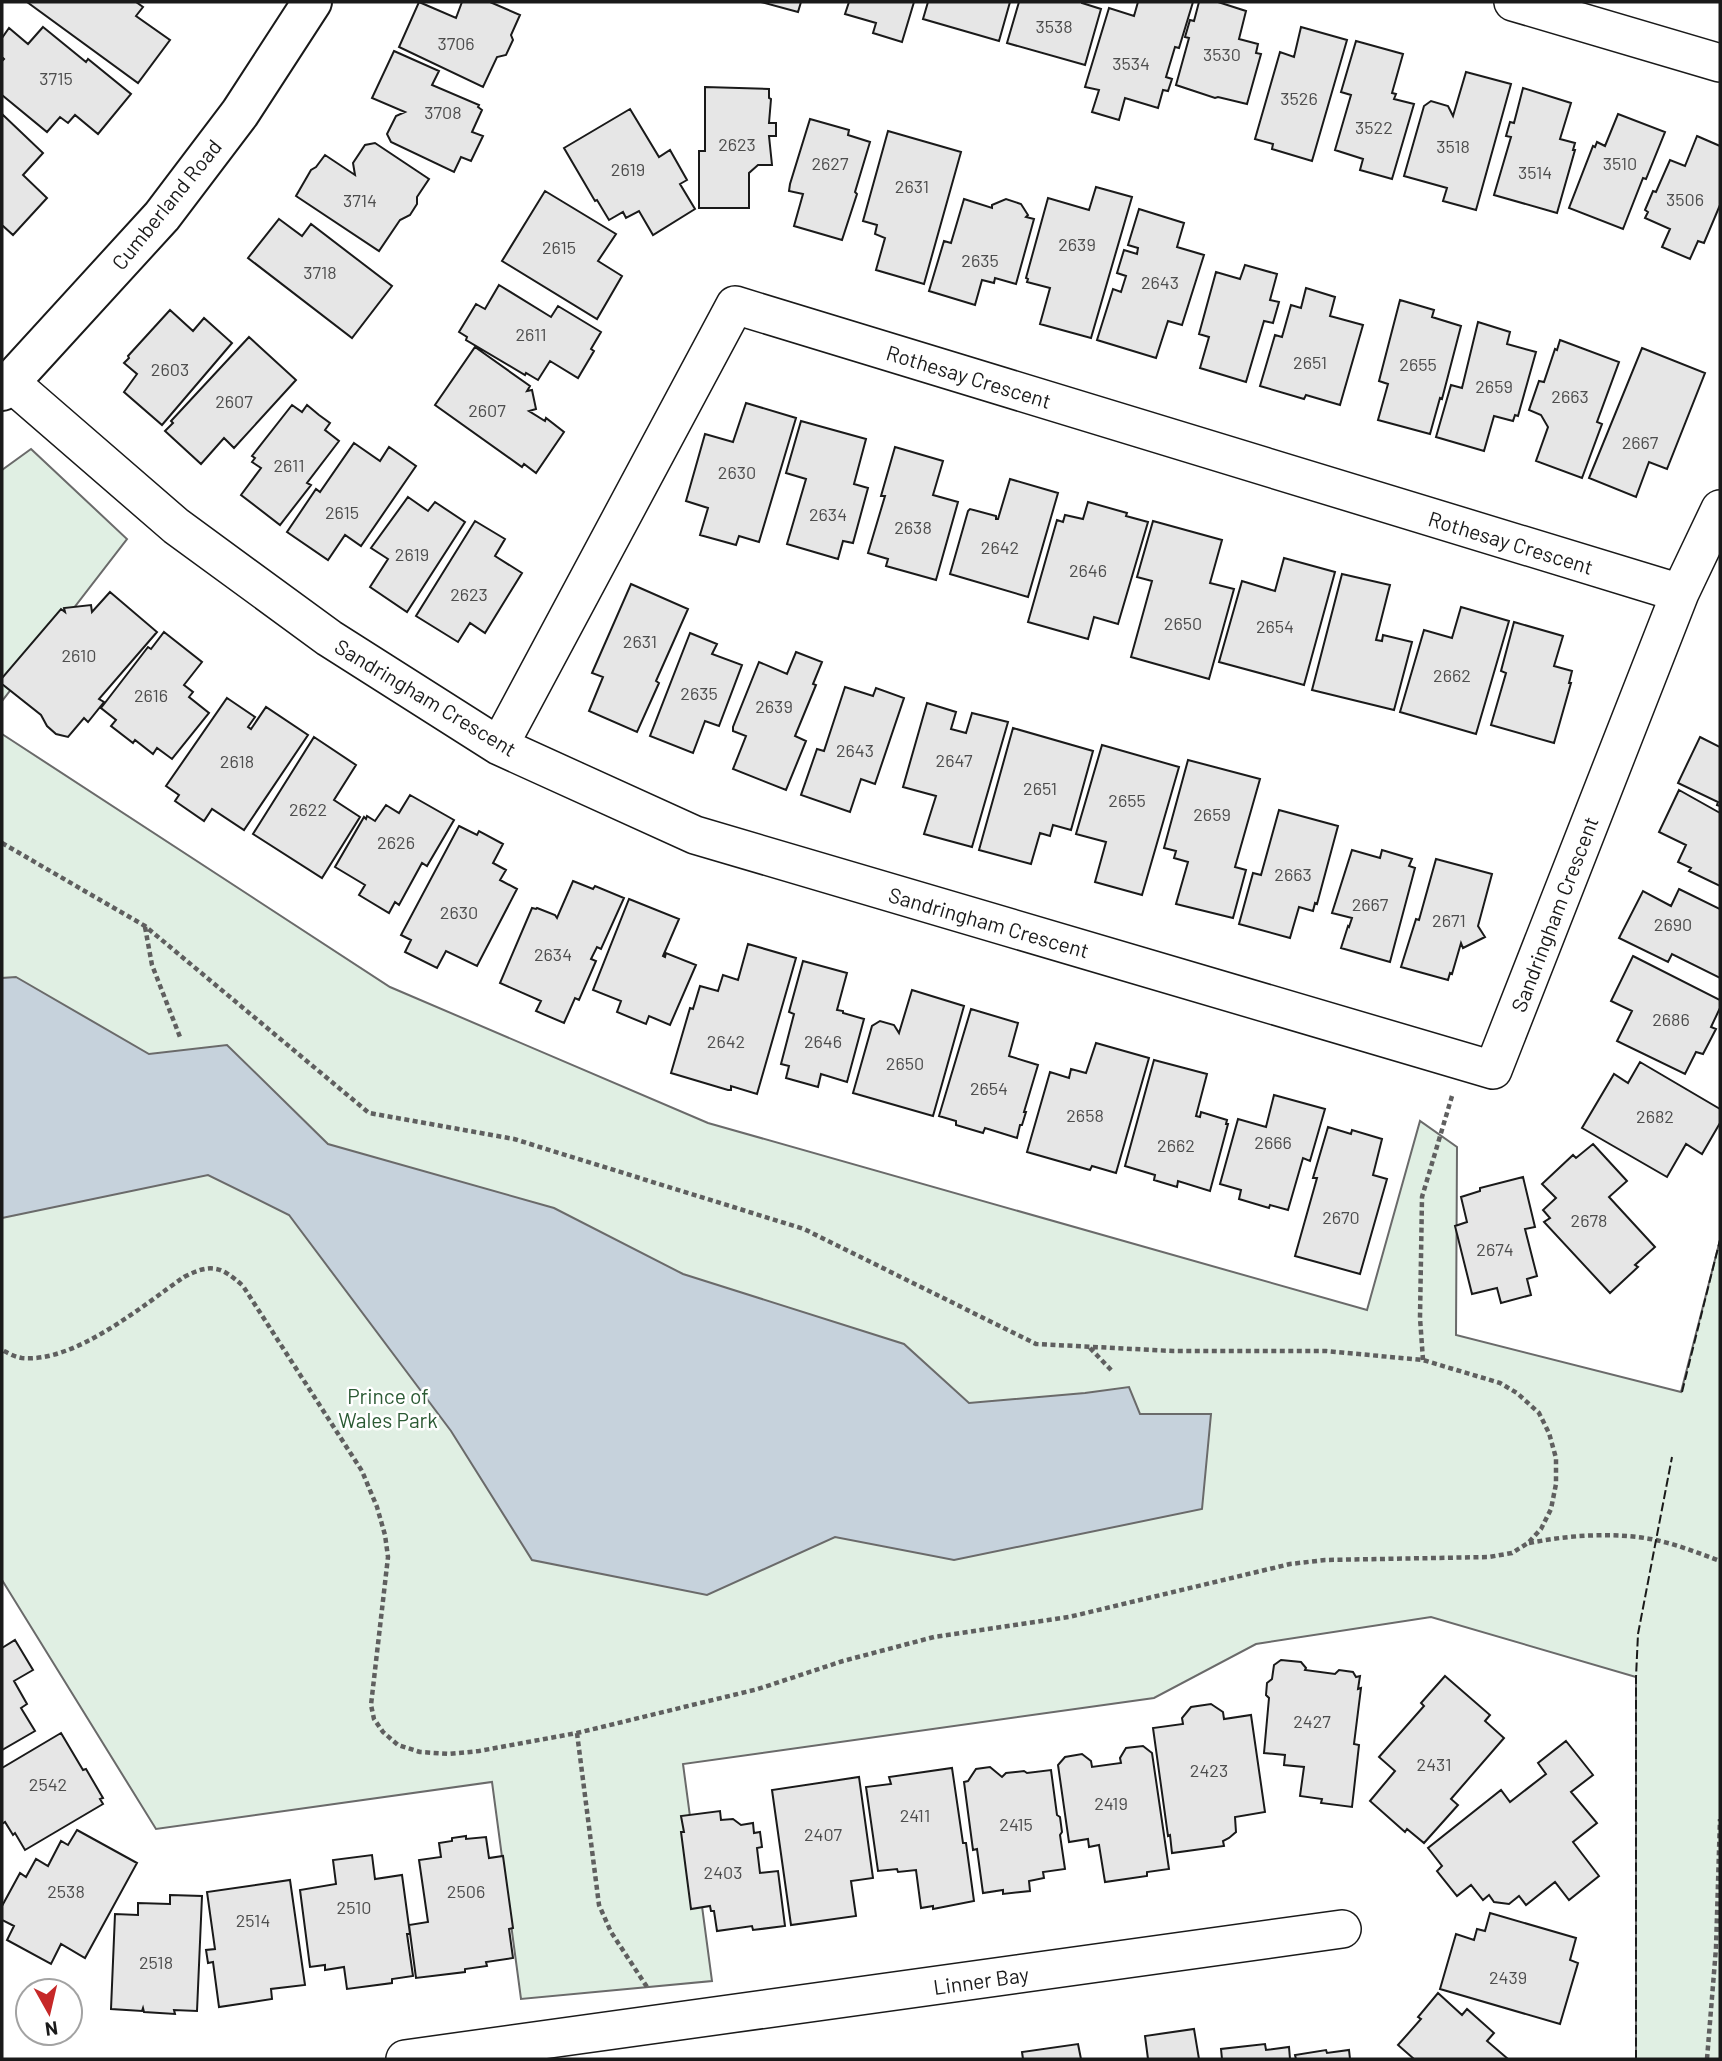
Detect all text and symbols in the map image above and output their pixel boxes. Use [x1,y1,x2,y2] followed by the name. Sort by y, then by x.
[1035,15,1073,37] house number: 3538
[437,32,475,54] house number: 3706
[1203,43,1241,65] house number: 3530
[1112,52,1150,74] house number: 3534
[39,67,73,89] house number: 3715
[1280,87,1318,109] house number: 3526
[424,101,462,123] house number: 3708
[1355,116,1393,138] house number: 3522
[718,133,756,155] house number: 2623
[106,134,226,274] street label: Cumberland Road
[1436,135,1470,157] house number: 3518
[811,152,849,174] house number: 2627
[1603,152,1637,174] house number: 3510
[611,158,645,180] house number: 2619
[1518,161,1552,183] house number: 3514
[895,175,929,197] house number: 2631
[1666,188,1704,210] house number: 3506
[343,189,377,211] house number: 3714
[1058,233,1096,255] house number: 2639
[542,236,576,258] house number: 2615
[961,249,999,271] house number: 2635
[303,261,337,283] house number: 3718
[1141,271,1179,293] house number: 2643
[515,323,547,345] house number: 2611
[884,339,1054,413] street label: Rothesay Crescent
[1293,351,1327,373] house number: 2651
[1399,353,1437,375] house number: 2655
[151,358,189,380] house number: 2603
[1475,375,1513,397] house number: 2659
[1551,385,1589,407] house number: 2663
[215,390,253,412] house number: 2607
[468,399,506,421] house number: 2607
[1622,431,1659,453] house number: 2667
[273,454,305,476] house number: 2611
[718,461,756,483] house number: 2630
[325,501,359,523] house number: 2615
[809,503,847,525] house number: 2634
[1426,505,1596,579] street label: Rothesay Crescent
[894,516,932,538] house number: 2638
[981,536,1019,558] house number: 2642
[395,543,429,565] house number: 2619
[1069,559,1107,581] house number: 2646
[450,583,488,605] house number: 2623
[1164,612,1202,634] house number: 2650
[1256,615,1294,637] house number: 2654
[623,630,657,652] house number: 2631
[331,633,521,761] street label: Sandringham Crescent
[61,644,97,666] house number: 2610
[1433,664,1471,686] house number: 2662
[680,682,718,704] house number: 2635
[134,684,168,706] house number: 2616
[755,695,793,717] house number: 2639
[836,739,874,761] house number: 2643
[936,749,973,771] house number: 2647
[220,750,254,772] house number: 2618
[1023,777,1057,799] house number: 2651
[1108,789,1146,811] house number: 2655
[289,798,327,820] house number: 2622
[1193,803,1231,825] house number: 2659
[1505,813,1603,1015] street label: Sandringham Crescent
[377,831,415,853] house number: 2626
[1274,863,1312,885] house number: 2663
[886,881,1092,963] street label: Sandringham Crescent
[1352,893,1389,915] house number: 2667
[440,901,478,923] house number: 2630
[1432,909,1466,931] house number: 2671
[1654,913,1692,935] house number: 2690
[534,943,572,965] house number: 2634
[1652,1008,1690,1030] house number: 2686
[707,1030,745,1052] house number: 2642
[804,1030,842,1052] house number: 2646
[886,1052,924,1074] house number: 2650
[970,1077,1008,1099] house number: 2654
[1066,1104,1104,1126] house number: 2658
[1636,1105,1674,1127] house number: 2682
[1254,1131,1292,1153] house number: 2666
[1157,1134,1195,1156] house number: 2662
[1322,1206,1360,1228] house number: 2670
[1571,1209,1607,1231] house number: 2678
[1476,1238,1514,1260] house number: 2674
[338,1383,438,1432] park label: Prince of Wales Park
[1293,1710,1331,1732] house number: 2427
[1416,1753,1452,1775] house number: 2431
[1190,1759,1228,1781] house number: 2423
[29,1773,67,1795] house number: 2542
[1094,1792,1128,1814] house number: 2419
[900,1804,930,1826] house number: 2411
[999,1813,1033,1835] house number: 2415
[804,1823,843,1845] house number: 2407
[703,1861,743,1883] house number: 2403
[47,1880,85,1902] house number: 2538
[447,1880,485,1902] house number: 2506
[337,1896,371,1918] house number: 2510
[236,1909,270,1931] house number: 2514
[139,1951,173,1973] house number: 2518
[932,1961,1031,1999] street label: Linner Bay
[1489,1966,1527,1988] house number: 2439
[14,1977,84,2047] north arrow
[44,2017,59,2042] text: N

